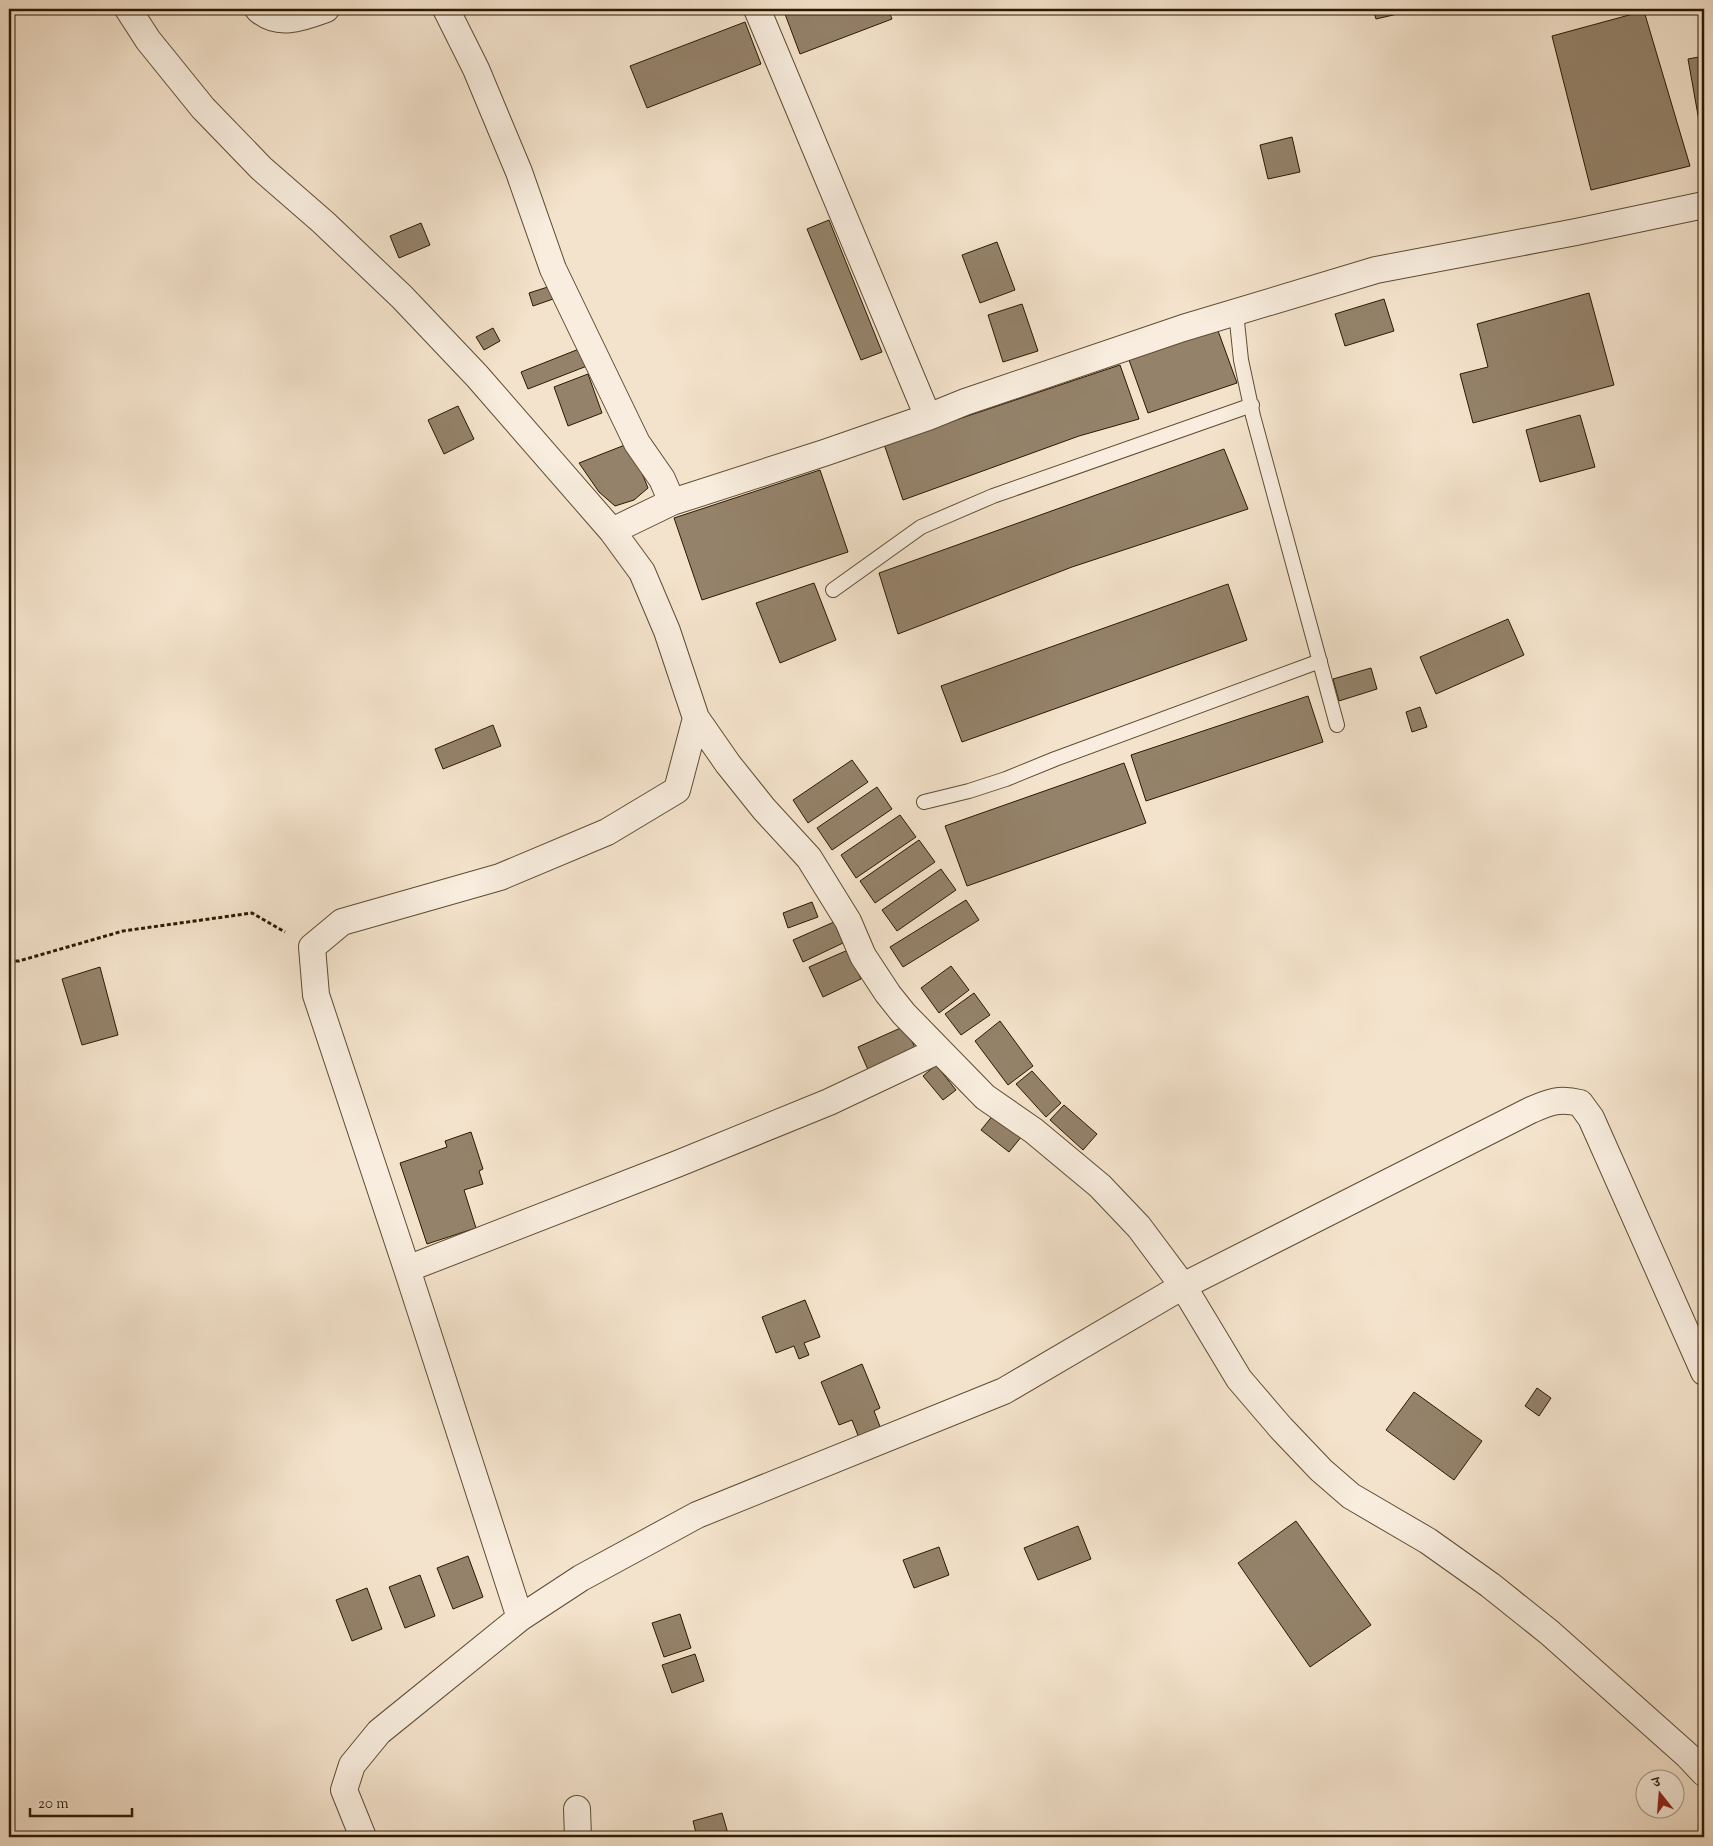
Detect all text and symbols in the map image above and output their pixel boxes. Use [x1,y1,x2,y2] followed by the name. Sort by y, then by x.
[1636,1768,1686,1818] north arrow
[1649,1773,1664,1794] text: उ
[30,1786,132,1818] scale bar
[38,1794,69,1815] text: 20 m

